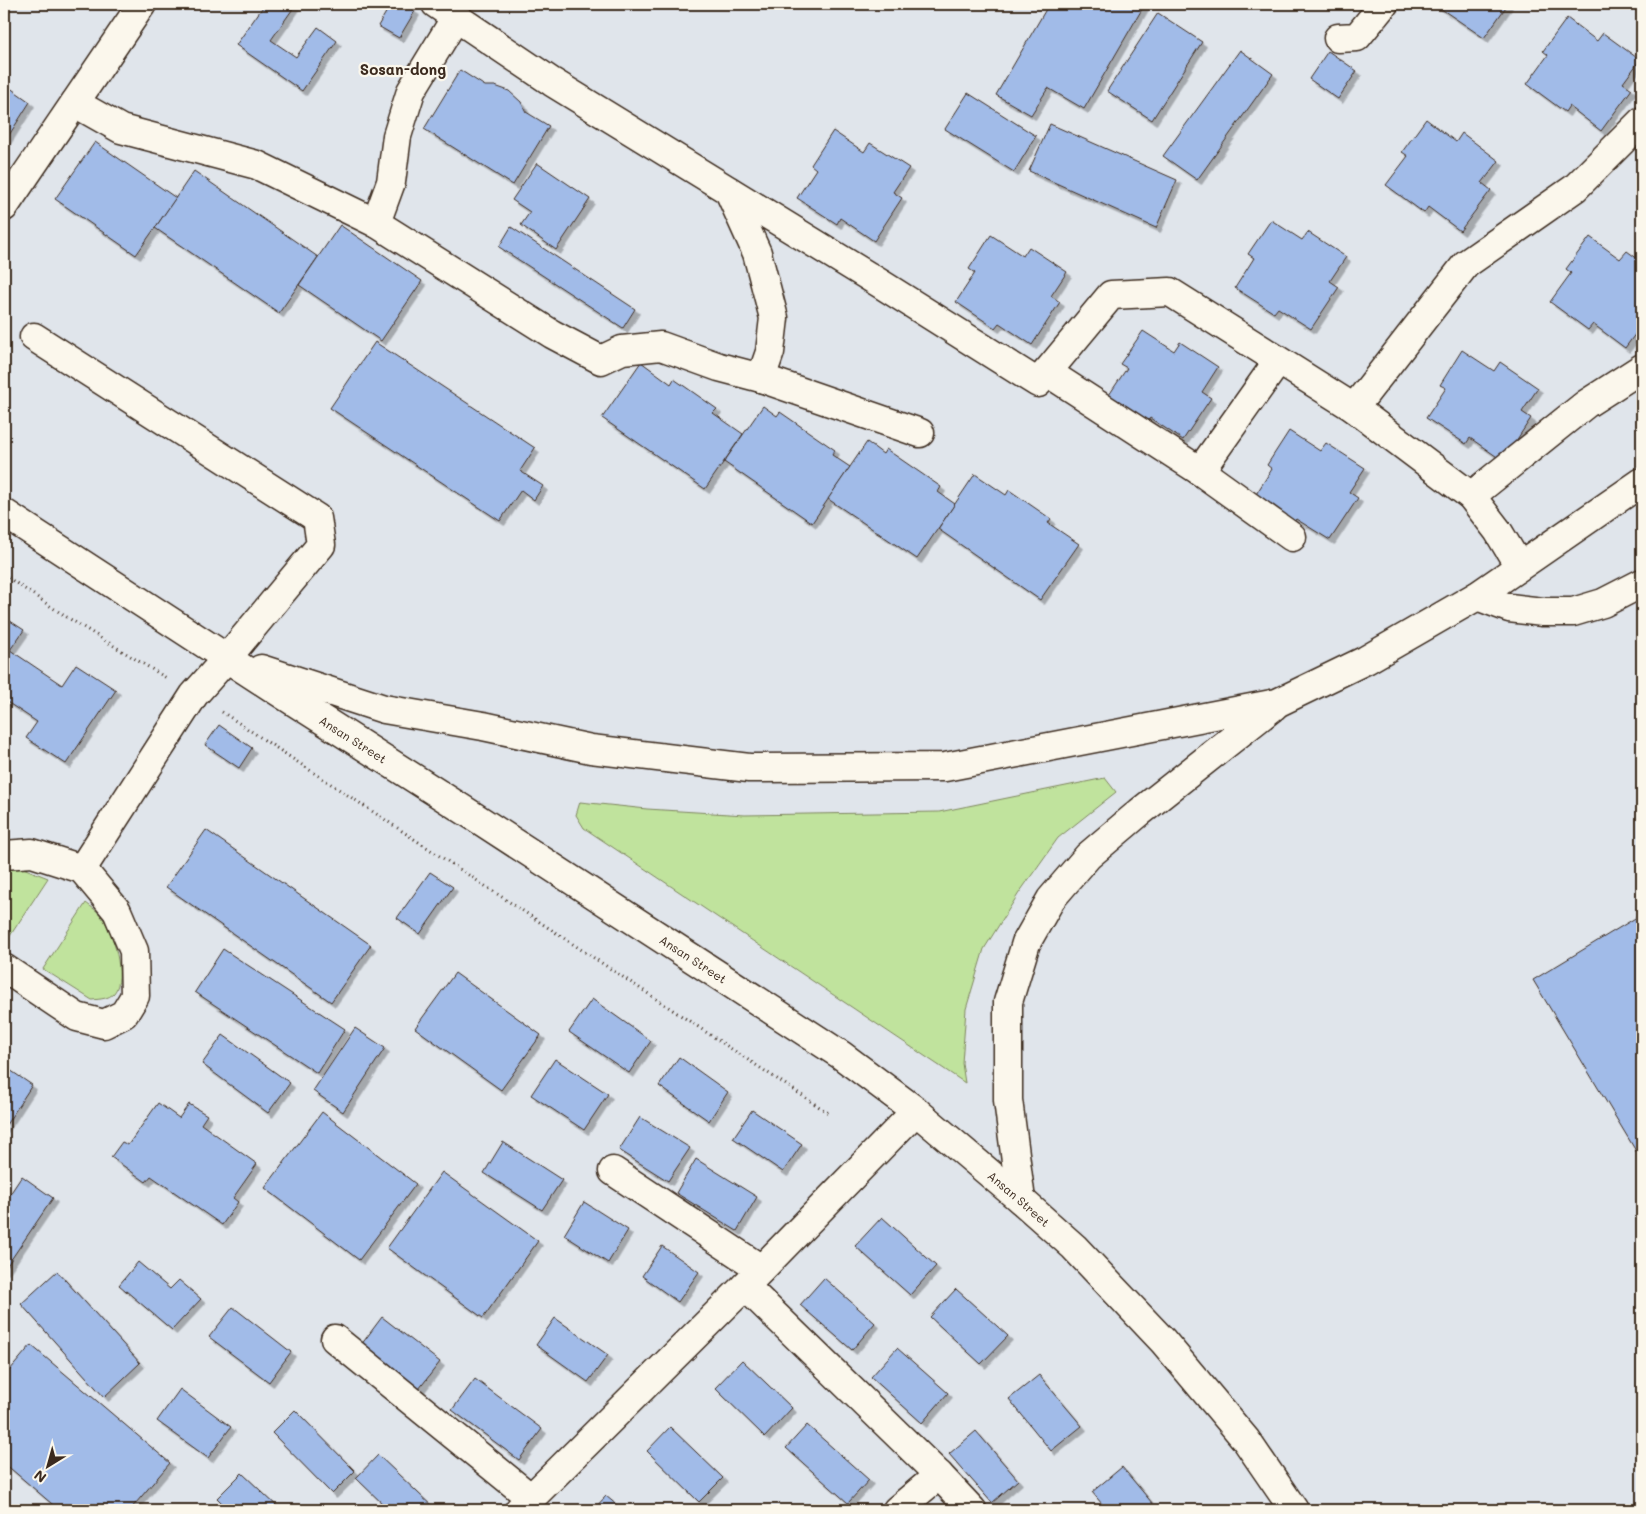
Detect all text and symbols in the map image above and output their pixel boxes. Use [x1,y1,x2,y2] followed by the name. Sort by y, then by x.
[360,59,446,79] district label: Sosan-dong
[316,712,390,767] street label: Ansan Street
[657,931,730,987] street label: Ansan Street
[985,1167,1053,1230] street label: Ansan Street
[22,1442,72,1492] north arrow
[30,1466,50,1488] text: N

